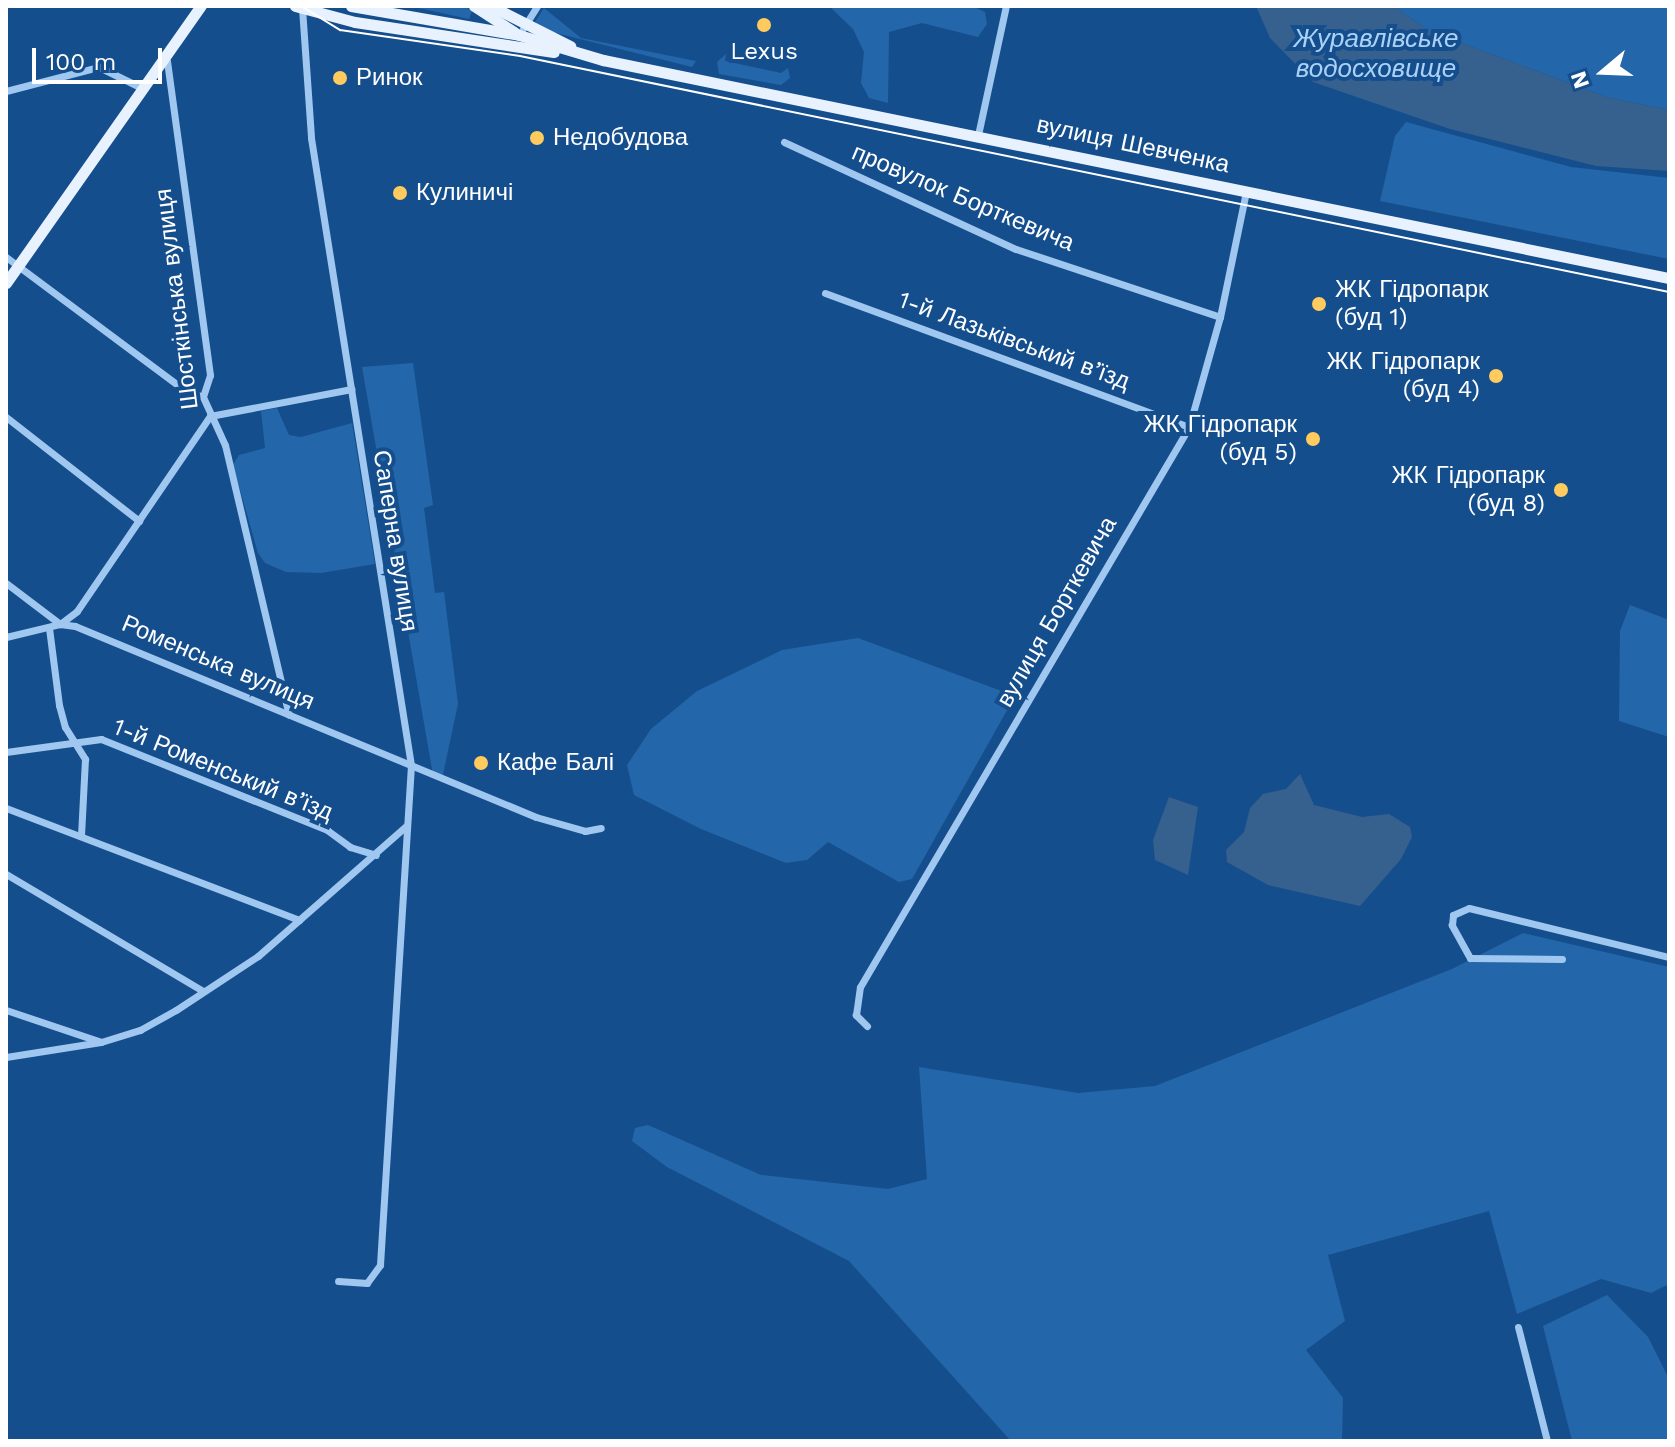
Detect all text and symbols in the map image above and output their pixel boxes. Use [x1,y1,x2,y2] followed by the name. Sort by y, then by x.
[755,16,773,34] marker: Lexus
[1293,23,1459,84] water label: Журавлівське водосховище
[36,32,166,82] scale bar
[1563,32,1643,112] north arrow
[730,38,798,66] place label: Lexus
[46,48,116,76] text: 100 m
[356,64,423,92] place label: Ринок
[1565,68,1594,92] text: N
[331,69,349,87] marker: Ринок
[1034,110,1232,180] street label: вулиця Шевченка
[553,124,688,152] place label: Недобудова
[528,129,546,147] marker: Недобудова
[847,138,1079,258] street label: провулок Борткевича
[416,179,513,207] place label: Кулиничі
[391,184,409,202] marker: Кулиничі
[149,187,205,411] street label: Шосткінська вулиця
[1335,276,1489,332] place label: ЖК Гідропарк (буд 1)
[894,286,1134,396] street label: 1-й Лазьківський в’їзд
[1310,295,1328,313] marker: ЖК Гідропарк (буд 1)
[1326,348,1480,404] place label: ЖК Гідропарк (буд 4)
[1487,367,1505,385] marker: ЖК Гідропарк (буд 4)
[1143,411,1297,467] place label: ЖК Гідропарк (буд 5)
[1304,430,1322,448] marker: ЖК Гідропарк (буд 5)
[366,448,424,634] street label: Саперна вулиця
[1391,462,1545,518] place label: ЖК Гідропарк (буд 8)
[1552,481,1570,499] marker: ЖК Гідропарк (буд 8)
[991,512,1123,712] street label: вулиця Борткевича
[117,609,319,717] street label: Роменська вулиця
[109,713,337,827] street label: 1-й Роменський в’їзд
[497,749,614,777] place label: Кафе Балі
[472,754,490,772] marker: Кафе Балі

